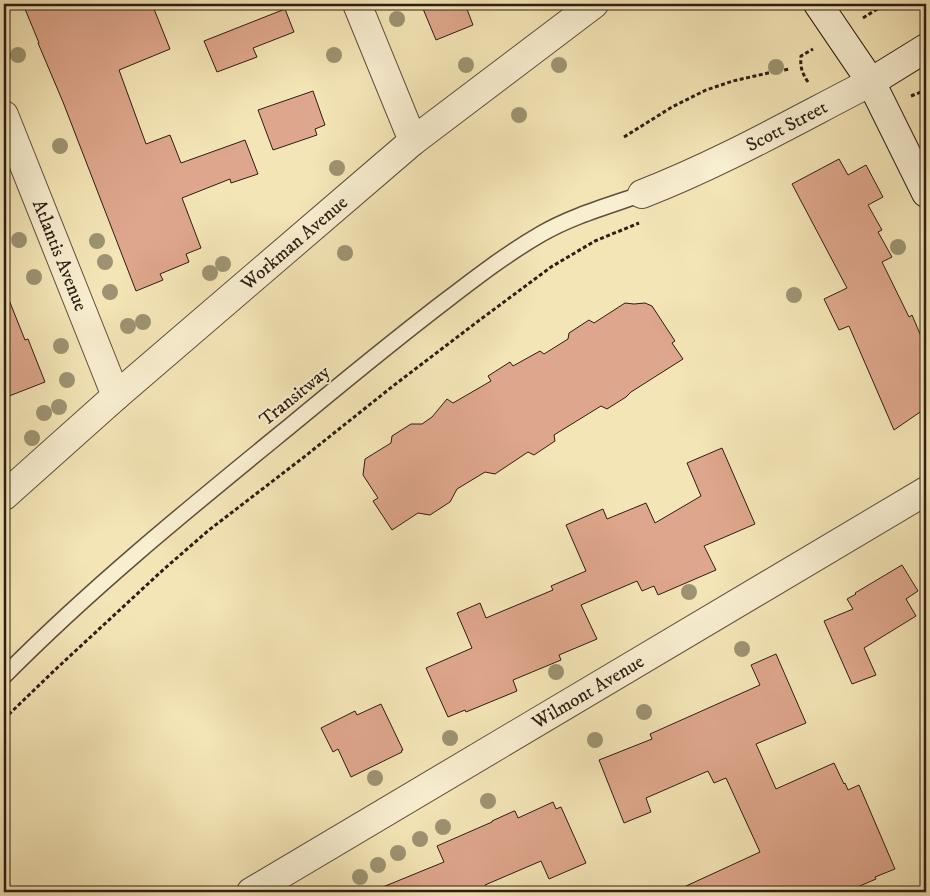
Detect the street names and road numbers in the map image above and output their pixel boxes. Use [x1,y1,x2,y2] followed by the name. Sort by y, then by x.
[742,95,831,157] street label: Scott Street
[235,191,352,296] street label: Workman Avenue
[27,196,93,315] street label: Atlantis Avenue
[255,360,336,431] street label: Transitway
[527,650,648,734] street label: Wilmont Avenue

